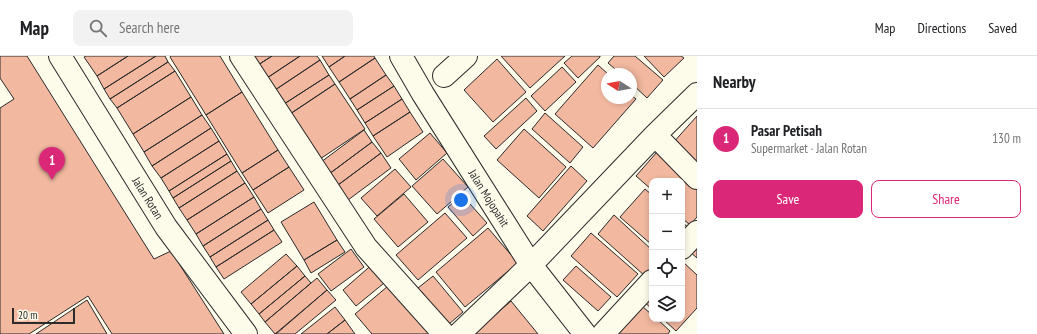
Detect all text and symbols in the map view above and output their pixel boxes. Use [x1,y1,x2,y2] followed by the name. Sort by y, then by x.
[73,10,353,46] search box
[20,16,49,40] text: Map
[87,17,109,39] icon: search
[119,18,180,37] text: Search here
[875,19,895,37] text: Map
[917,19,966,37] text: Directions
[988,19,1017,37] text: Saved
[601,68,637,104] north arrow
[713,71,756,93] text: Nearby
[751,121,822,140] text: Pasar Petisah
[723,130,729,147] text: 1
[992,130,1021,147] text: 130 m
[751,140,867,157] text: Supermarket · Jalan Rotan
[39,147,65,180] pin: 1
[465,166,513,230] street label: Jalan Mojopahit
[129,173,167,222] street label: Jalan Rotan
[649,178,685,322] map controls
[649,178,685,214] button: +
[713,180,863,218] button: Save
[871,180,1021,218] button: Share
[451,190,471,210] your location
[649,214,685,250] button: −
[649,250,685,286] button: locate
[649,286,685,322] button: layers
[12,306,75,325] scale bar
[18,308,37,322] text: 20 m

